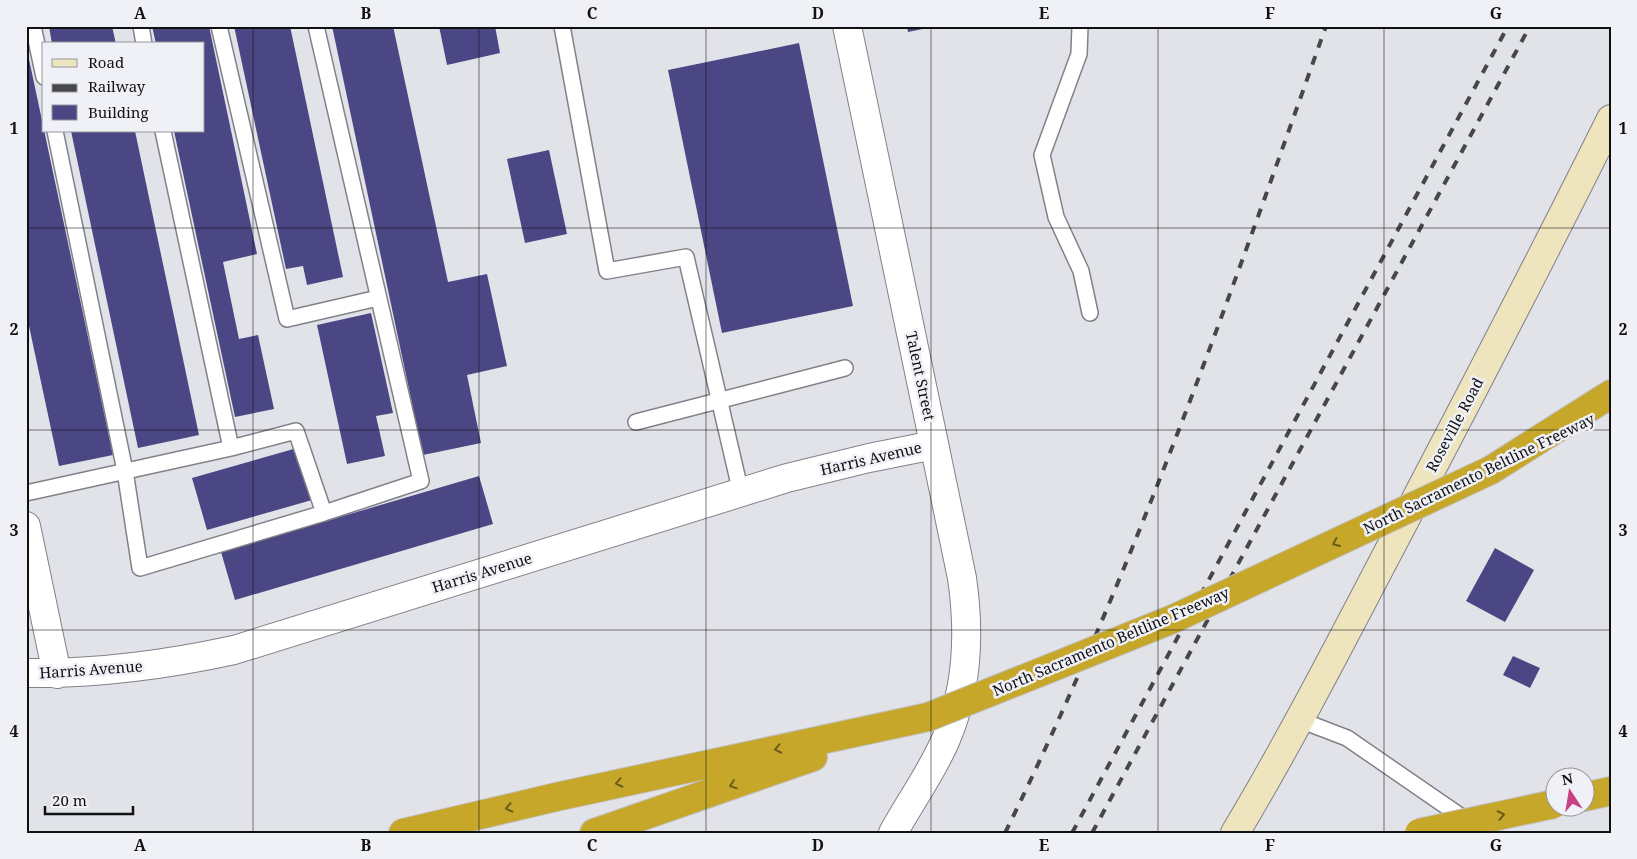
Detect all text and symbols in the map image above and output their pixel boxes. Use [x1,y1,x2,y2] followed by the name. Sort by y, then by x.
[134,2,147,24] text: A
[361,2,372,24] text: B
[587,2,598,24] text: C
[812,2,824,24] text: D
[1039,2,1049,24] text: E
[1265,2,1275,24] text: F
[1490,2,1502,24] text: G
[42,42,205,132] legend
[88,52,124,72] text: Road
[88,76,146,96] text: Railway
[88,102,149,122] text: Building
[9,117,19,139] text: 1
[1618,117,1628,139] text: 1
[9,318,19,340] text: 2
[1618,318,1628,340] text: 2
[902,329,940,422] street label: Talent Street
[1421,374,1487,475] street label: Roseville Road
[1360,408,1598,538] street label: North Sacramento Beltline Freeway
[818,437,923,479] street label: Harris Avenue
[9,519,19,541] text: 3
[1618,519,1628,541] text: 3
[1332,537,1341,547] one-way arrow
[429,547,534,597] street label: Harris Avenue
[989,582,1232,700] street label: North Sacramento Beltline Freeway
[39,655,143,683] street label: Harris Avenue
[9,720,19,742] text: 4
[1618,720,1628,742] text: 4
[773,743,782,754] one-way arrow
[1544,766,1594,816] north arrow
[1560,768,1575,789] text: N
[614,778,623,788] one-way arrow
[729,779,738,789] one-way arrow
[45,784,132,816] scale bar
[52,790,87,810] text: 20 m
[505,802,513,813] one-way arrow
[1496,810,1505,821] one-way arrow
[134,834,147,856] text: A
[361,834,372,856] text: B
[587,834,598,856] text: C
[812,834,824,856] text: D
[1039,834,1049,856] text: E
[1265,834,1275,856] text: F
[1490,834,1502,856] text: G

